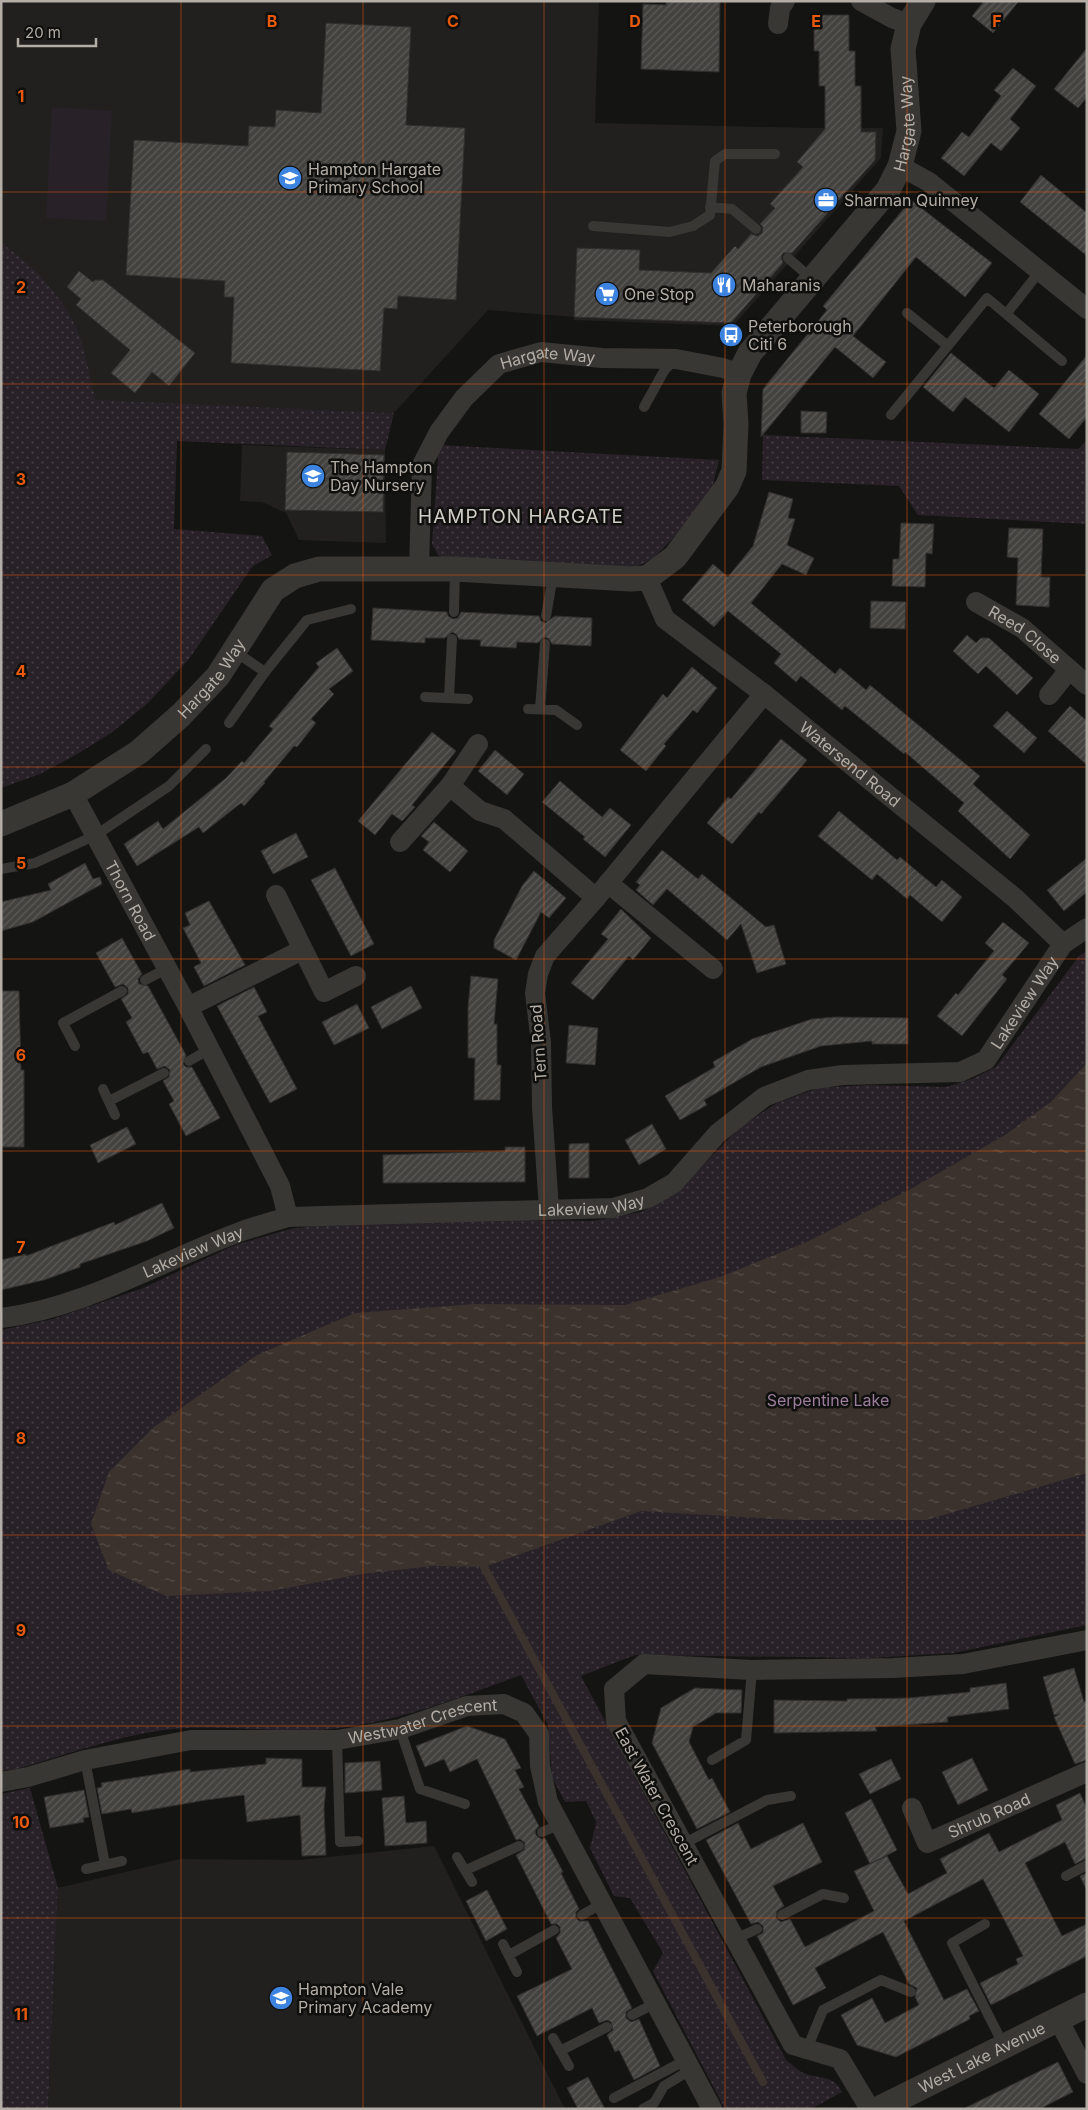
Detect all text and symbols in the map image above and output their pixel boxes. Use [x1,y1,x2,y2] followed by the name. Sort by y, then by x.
[267,11,277,31] text: B
[447,11,459,31] text: C
[629,11,641,31] text: D
[811,11,821,31] text: E
[992,11,1002,31] text: F
[18,15,95,47] scale bar
[25,23,61,42] text: 20 m
[889,75,920,174] street label: Hargate Way
[18,86,24,106] text: 1
[308,159,441,197] place label: Hampton Hargate Primary School
[277,165,303,191] school or university icon: Hampton Hargate Primary School
[813,187,839,213] office icon: Sharman Quinney
[844,190,978,210] place label: Sharman Quinney
[711,272,737,298] restaurant icon: Maharanis
[742,275,821,295] place label: Maharanis
[16,277,26,297] text: 2
[594,281,620,307] supermarket icon: One Stop
[624,284,694,304] place label: One Stop
[748,316,852,354] place label: Peterborough Citi 6
[718,322,744,348] bus stop icon: Peterborough Citi 6
[498,342,596,373] street label: Hargate Way
[330,457,432,495] place label: The Hampton Day Nursery
[300,463,326,489] school or university icon: The Hampton Day Nursery
[16,469,26,489] text: 3
[418,505,624,528] district label: HAMPTON HARGATE
[985,601,1066,668] street label: Reed Close
[173,635,249,722] street label: Hargate Way
[16,661,27,681] text: 4
[796,717,905,811] street label: Watersend Road
[16,853,26,873] text: 5
[101,857,160,944] street label: Thorn Road
[986,952,1062,1053] street label: Lakeview Way
[525,1004,551,1082] street label: Tern Road
[16,1045,26,1065] text: 6
[538,1189,647,1220] street label: Lakeview Way
[140,1221,246,1282] street label: Lakeview Way
[16,1237,26,1257] text: 7
[767,1390,889,1410] park label: Serpentine Lake
[16,1428,26,1448] text: 8
[16,1620,26,1640] text: 9
[346,1694,498,1748] street label: Westwater Crescent
[611,1724,703,1868] street label: East Water Crescent
[945,1788,1033,1842] street label: Shrub Road
[12,1812,30,1832] text: 10
[298,1979,432,2017] place label: Hampton Vale Primary Academy
[268,1985,294,2011] school or university icon: Hampton Vale Primary Academy
[14,2004,28,2024] text: 11
[915,2017,1049,2097] street label: West Lake Avenue

